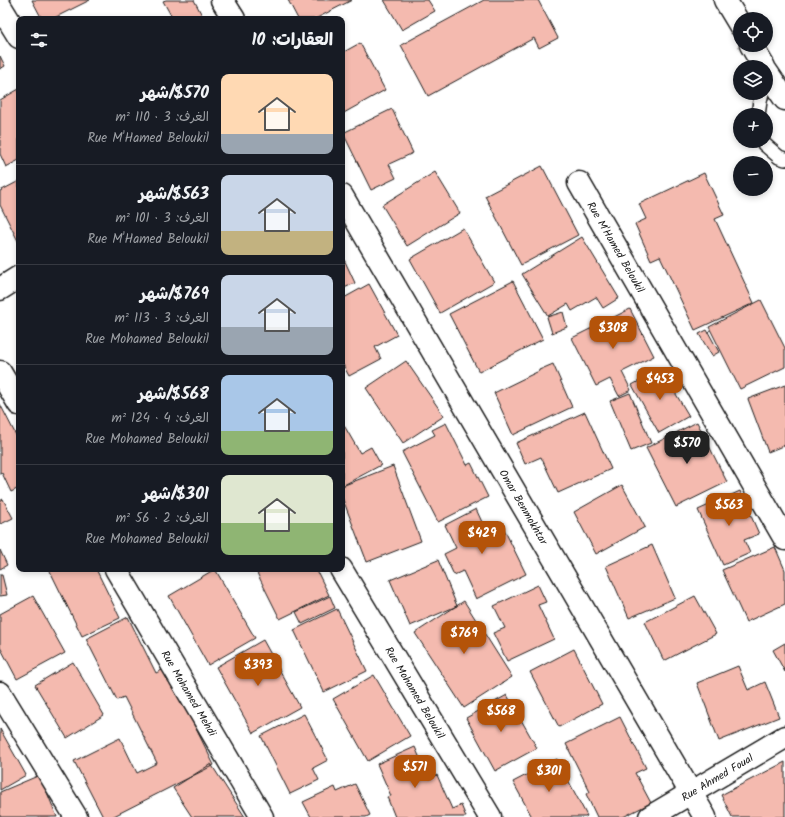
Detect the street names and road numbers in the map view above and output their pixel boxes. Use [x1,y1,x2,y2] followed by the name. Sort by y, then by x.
[582,198,649,297] street label: Rue M'Hamed Beloukil
[494,466,553,549] street label: Omar Benmokhtar
[380,643,449,743] street label: Rue Mohamed Beloukil
[156,647,221,740] street label: Rue Mohamed Mehdi
[678,749,757,807] street label: Rue Ahmed Foual

